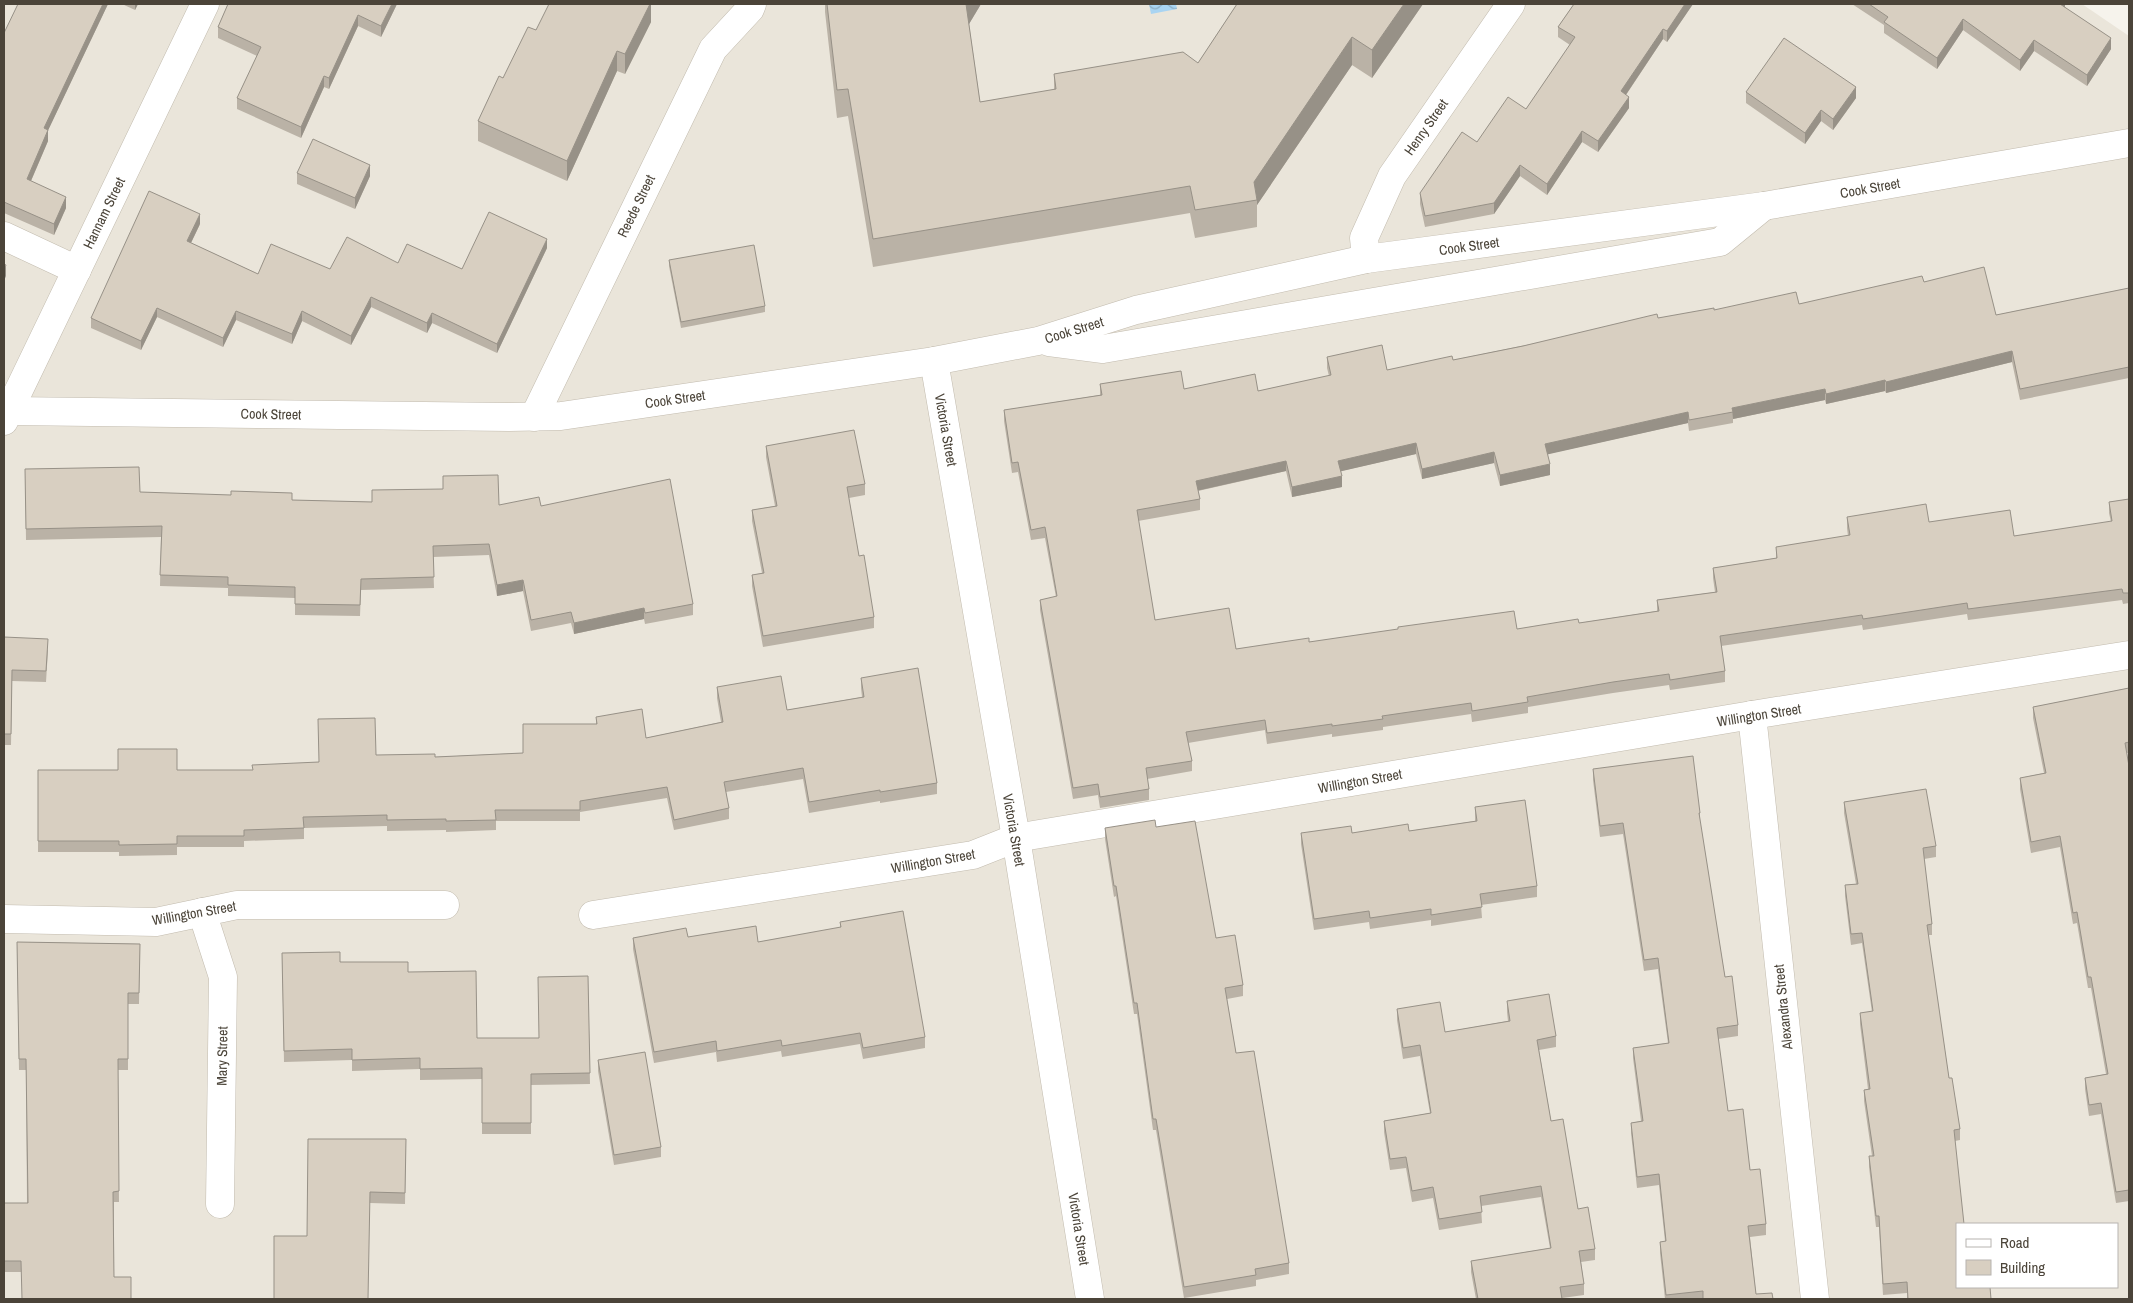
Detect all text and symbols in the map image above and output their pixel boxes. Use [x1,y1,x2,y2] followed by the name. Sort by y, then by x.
[1400,95,1452,159] street label: Henry Street
[613,172,659,240] street label: Reede Street
[79,174,129,252] street label: Hannam Street
[1839,174,1901,202] street label: Cook Street
[1438,233,1500,259] street label: Cook Street
[1042,313,1106,347] street label: Cook Street
[644,386,706,412] street label: Cook Street
[931,392,961,468] street label: Victoria Street
[241,404,301,424] street label: Cook Street
[1716,699,1802,731] street label: Willington Street
[1317,765,1403,797] street label: Willington Street
[999,792,1029,868] street label: Victoria Street
[890,845,976,877] street label: Willington Street
[151,897,237,929] street label: Willington Street
[1770,964,1797,1051] street label: Alexandra Street
[212,1026,232,1086] street label: Mary Street
[1064,1191,1094,1267] street label: Victoria Street
[1956,1223,2118,1288] legend
[2000,1232,2029,1253] text: Road
[2000,1257,2045,1278] text: Building

